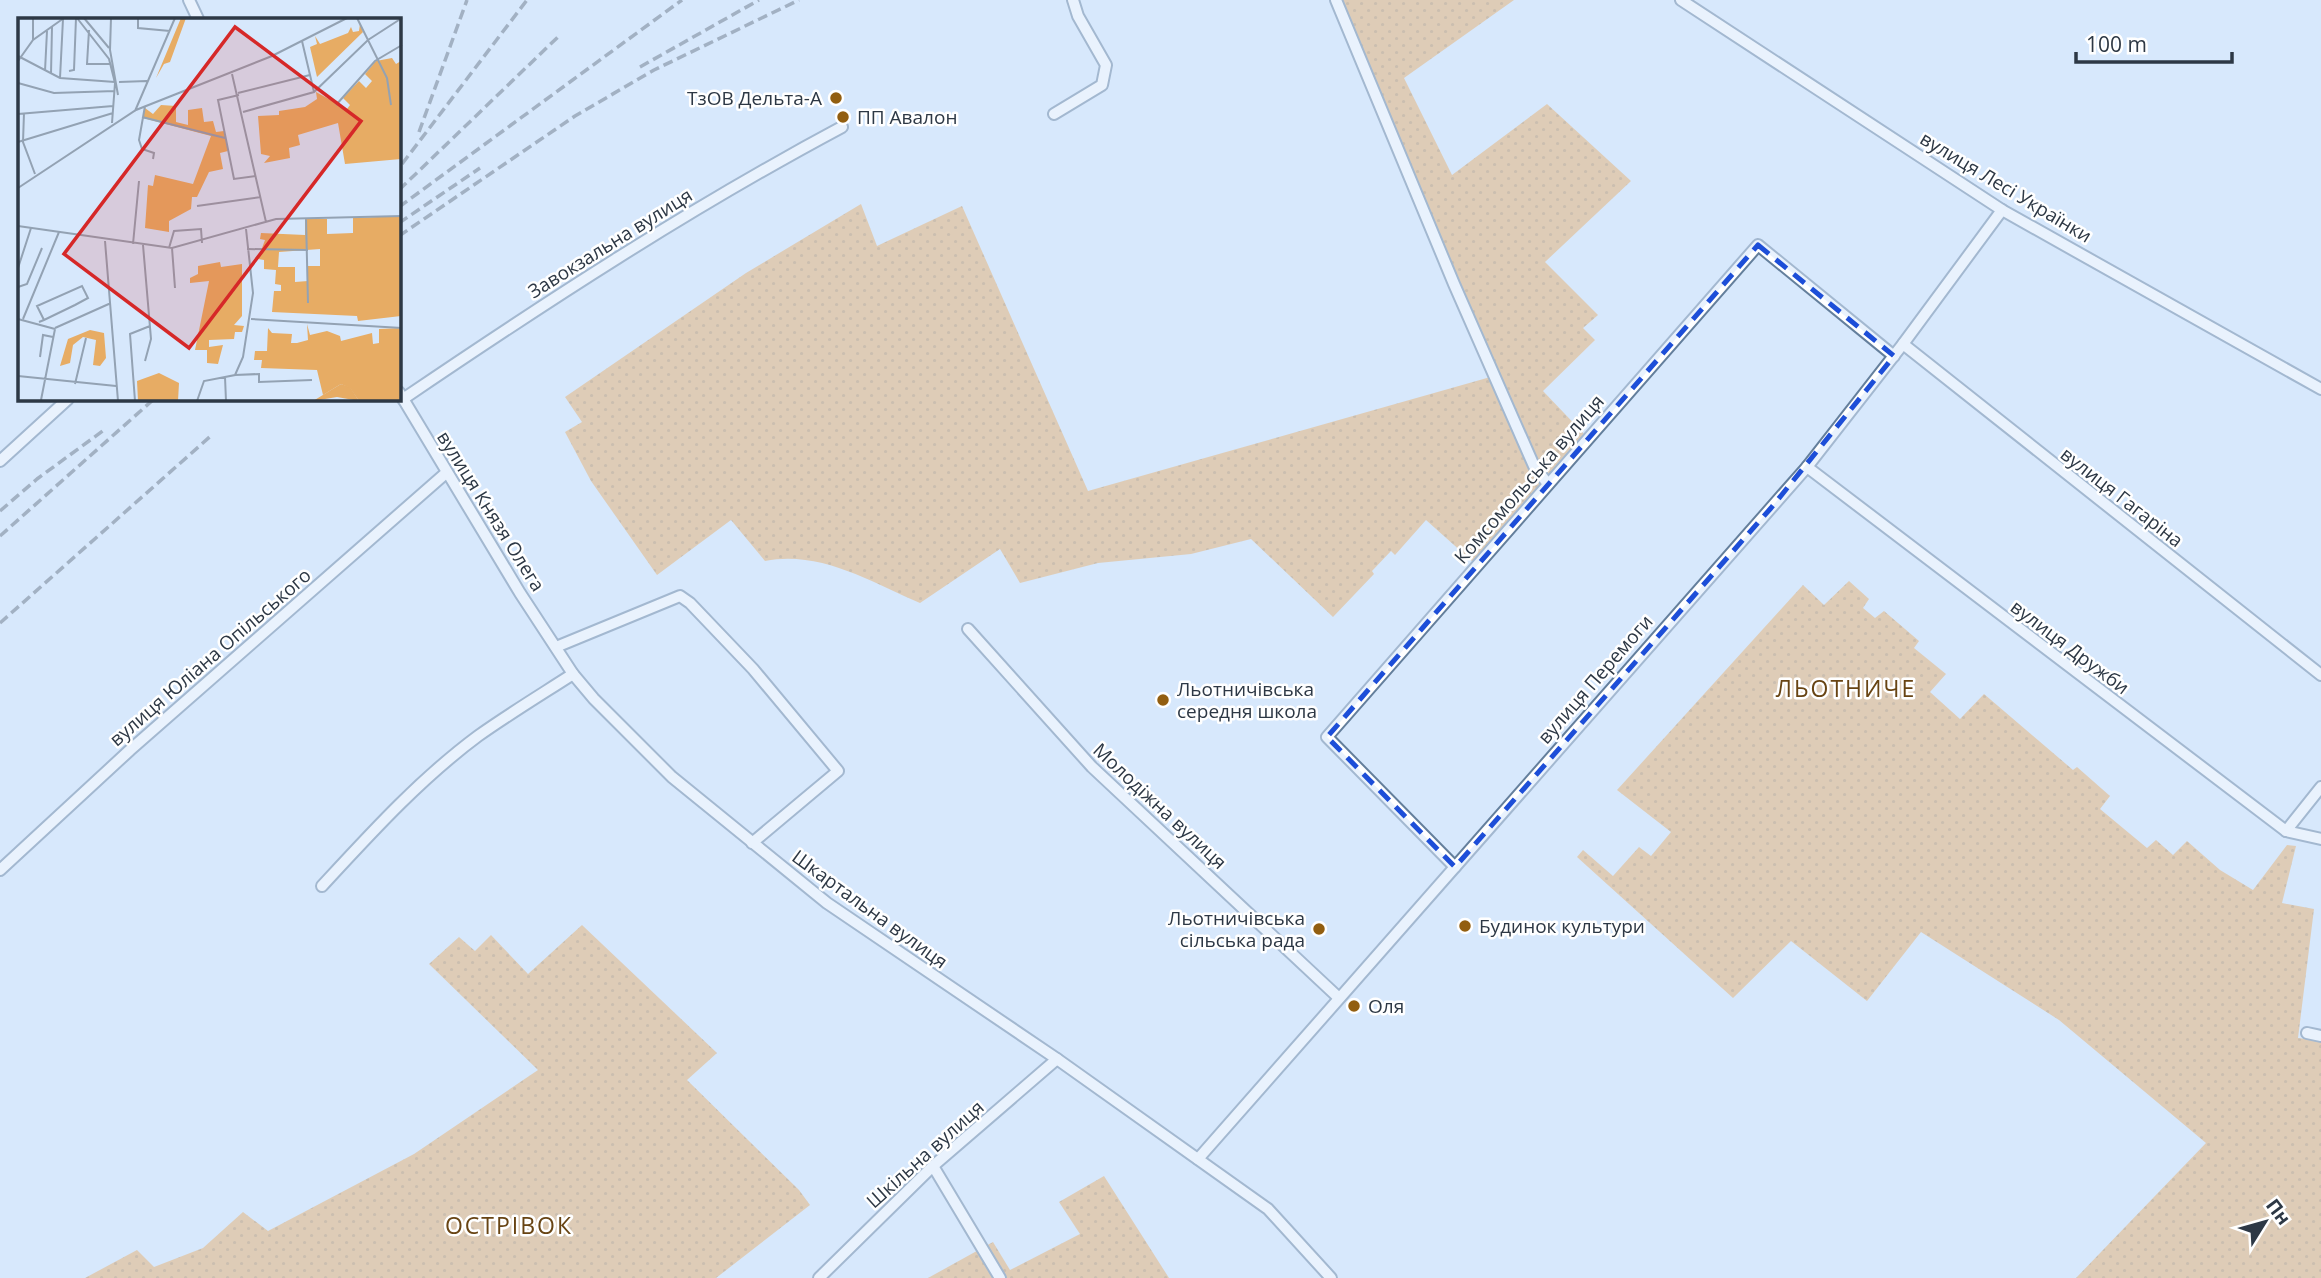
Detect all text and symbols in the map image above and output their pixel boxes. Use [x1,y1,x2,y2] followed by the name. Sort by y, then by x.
[18,18,401,401] inset map
[2076,21,2232,65] scale bar
[2086,30,2147,58] text: 100 m
[687,85,822,111] place label: ТзОВ Дельта-А
[828,90,844,106] marker: ТзОВ Дельта-А
[857,104,957,130] place label: ПП Авалон
[835,109,851,125] marker: ПП Авалон
[1915,125,2097,249] street label: вулиця Лесі Українки
[523,182,697,304] street label: Завокзальна вулиця
[1448,389,1610,569] street label: Комсомольська вулиця
[431,426,551,596] street label: вулиця Князя Олега
[2055,441,2189,553] street label: вулиця Гагаріна
[104,562,316,752] street label: вулиця Юліана Опільського
[2005,594,2135,700] street label: вулиця Дружби
[1532,609,1658,749] street label: вулиця Перемоги
[1776,672,1916,704] district label: ЛЬОТНИЧЕ
[1177,676,1317,724] place label: Льотничівська середня школа
[1155,692,1171,708] marker: Льотничівська середня школа
[1088,737,1232,875] street label: Молодіжна вулиця
[787,844,953,974] street label: Шкартальна вулиця
[1168,905,1305,953] place label: Льотничівська сільська рада
[1479,913,1645,939] place label: Будинок культури
[1457,918,1473,934] marker: Будинок культури
[1311,921,1327,937] marker: Льотничівська сільська рада
[1368,993,1404,1019] place label: Оля
[1346,998,1362,1014] marker: Оля
[861,1094,989,1214] street label: Шкільна вулиця
[2230,1187,2300,1257] north arrow
[2260,1193,2297,1230] text: Пн
[445,1209,573,1241] district label: ОСТРІВОК

